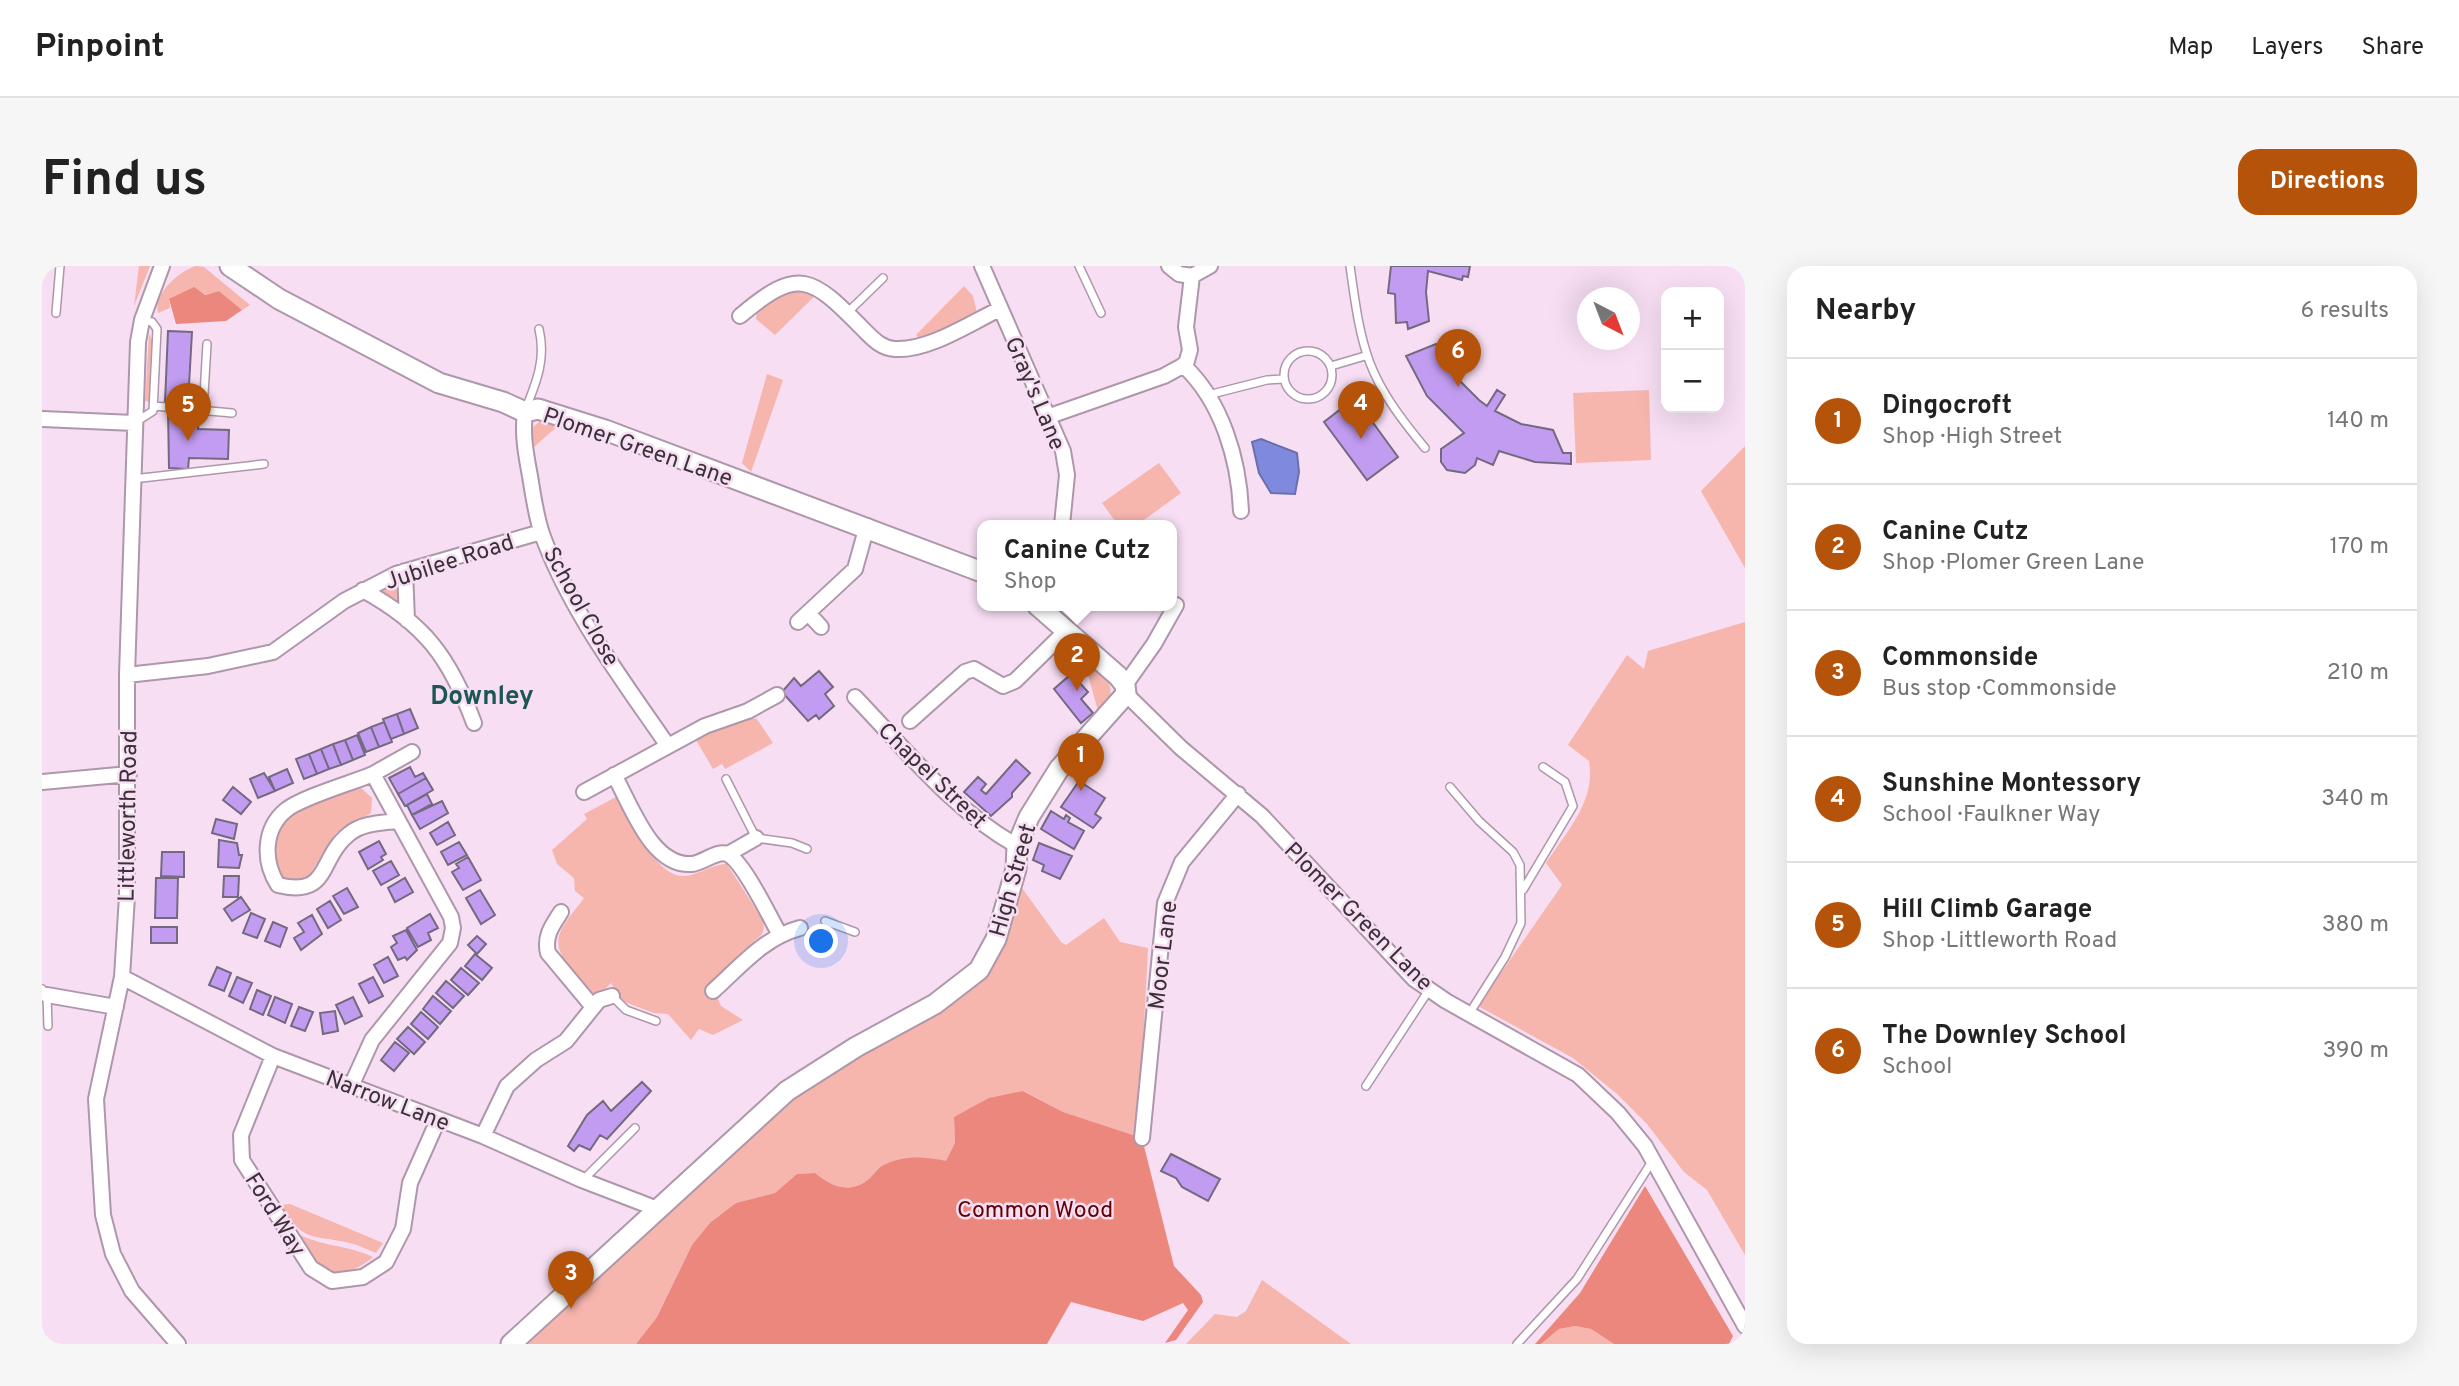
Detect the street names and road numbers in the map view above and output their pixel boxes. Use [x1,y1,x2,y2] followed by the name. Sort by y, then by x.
[997,333,1071,455] street label: Gray's Lane
[538,402,736,494] street label: Plomer Green Lane
[382,529,518,598] street label: Jubilee Road
[535,542,625,672] street label: School Close
[871,717,992,836] street label: Chapel Street
[114,730,145,902] street label: Littleworth Road
[984,821,1044,941] street label: High Street
[1277,837,1438,998] street label: Plomer Green Lane
[1143,899,1186,1012] street label: Moor Lane
[321,1065,453,1139] street label: Narrow Lane
[237,1168,311,1262] street label: Ford Way

